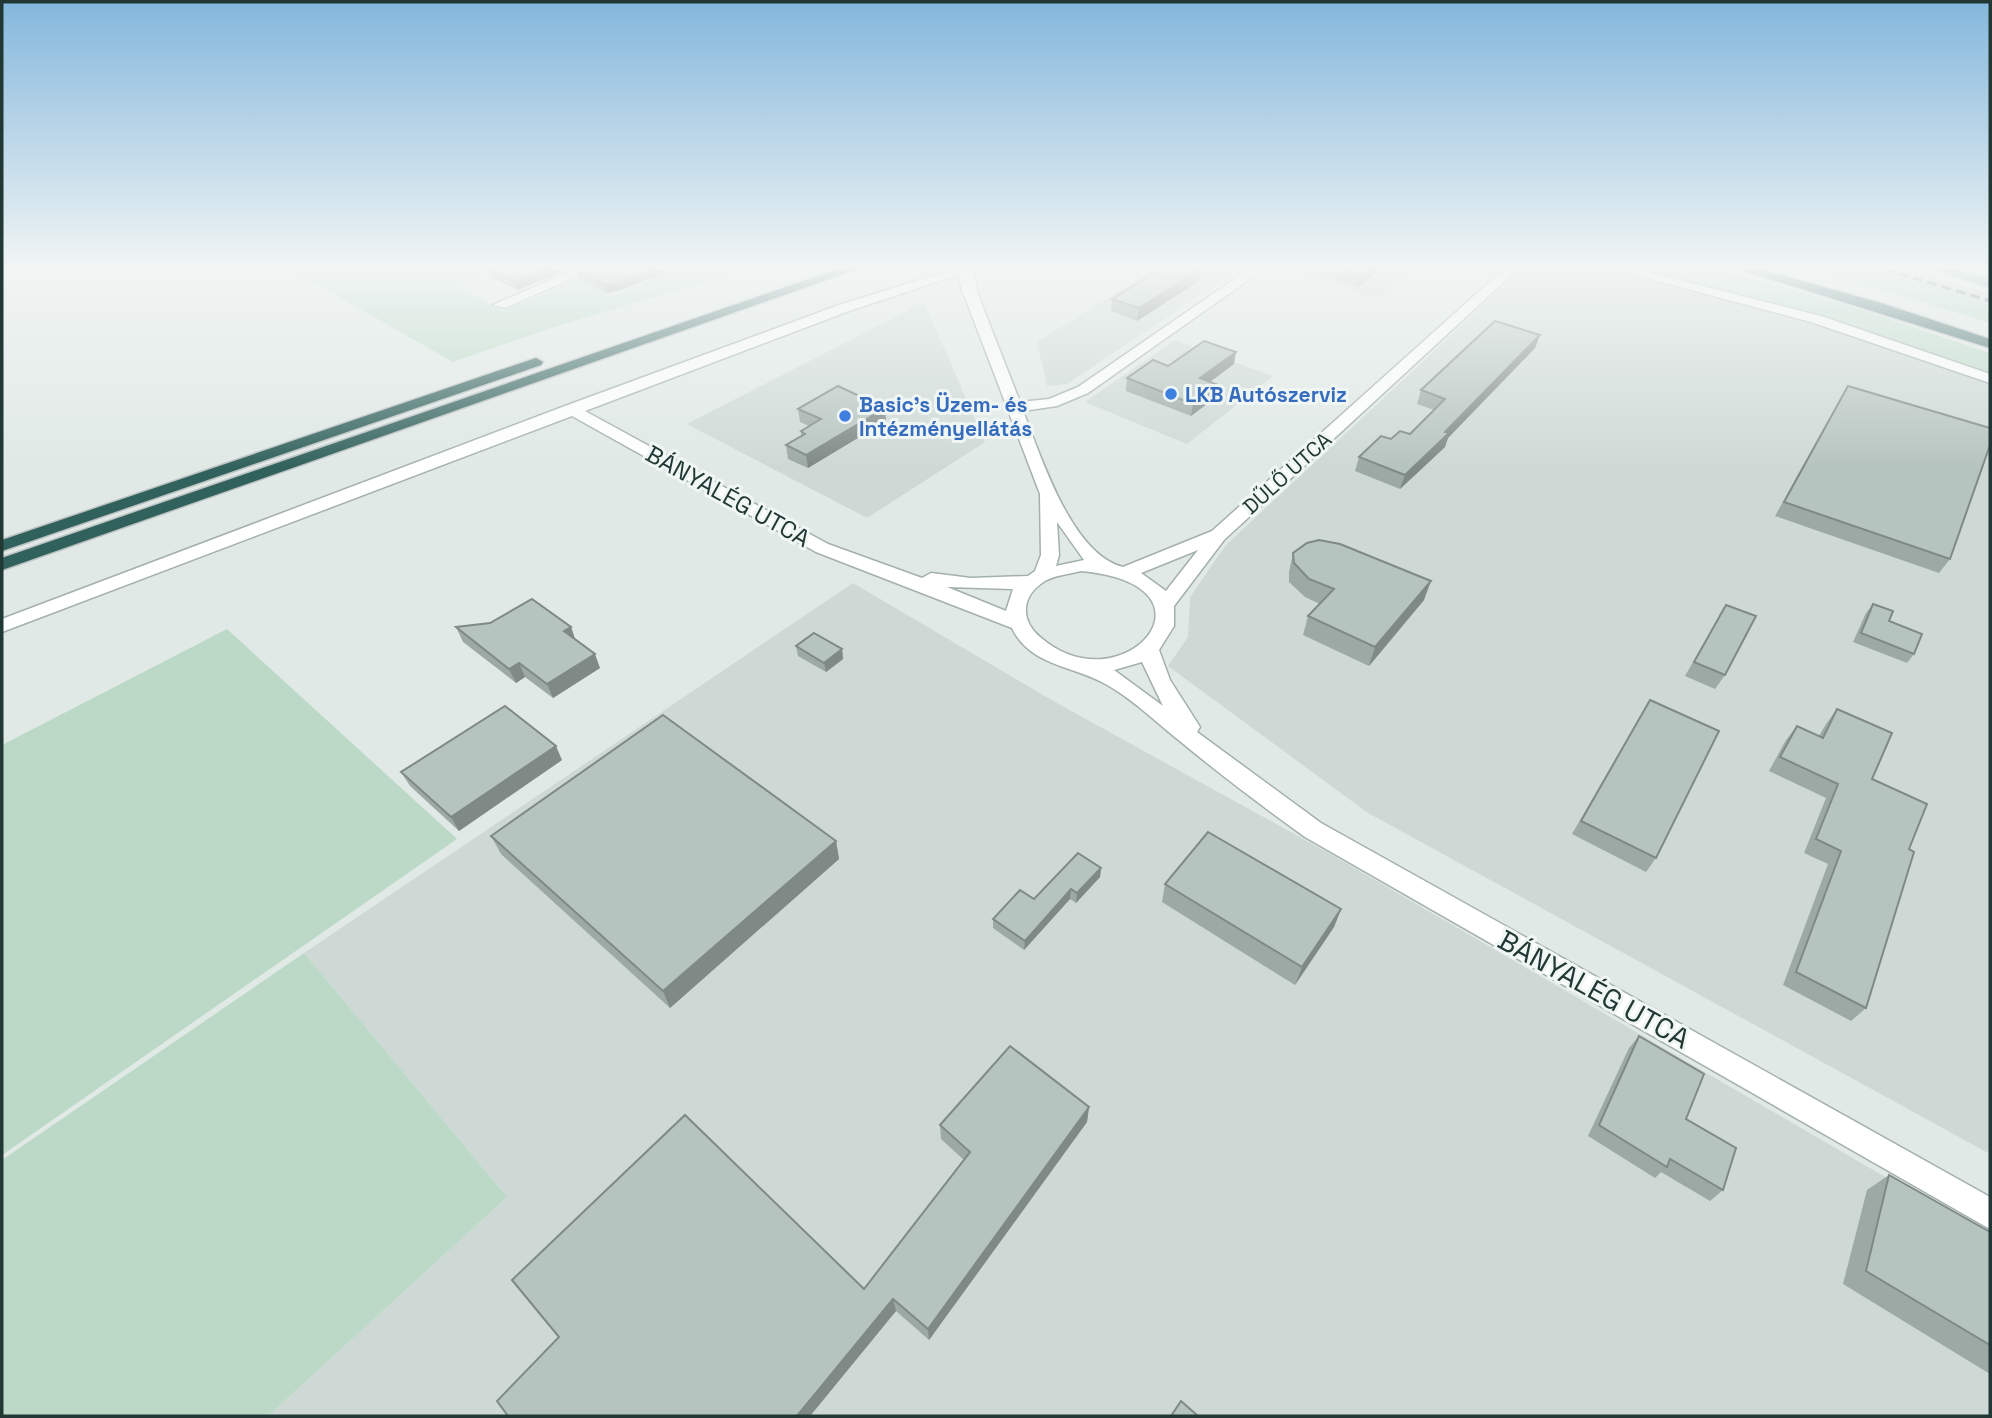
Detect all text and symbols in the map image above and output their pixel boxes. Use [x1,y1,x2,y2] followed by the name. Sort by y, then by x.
[1185,381,1347,408] place label: LKB Autószerviz
[1163,386,1179,402] marker: LKB Autószerviz
[859,391,1032,442] place label: Basic's Üzem- és Intézményellátás
[837,408,853,424] marker: Basic's Üzem- és Intézményellátás
[1237,426,1337,520] street label: DŰLŐ UTCA
[640,438,816,554] street label: BÁNYALÉG UTCA
[1492,921,1696,1057] street label: BÁNYALÉG UTCA

